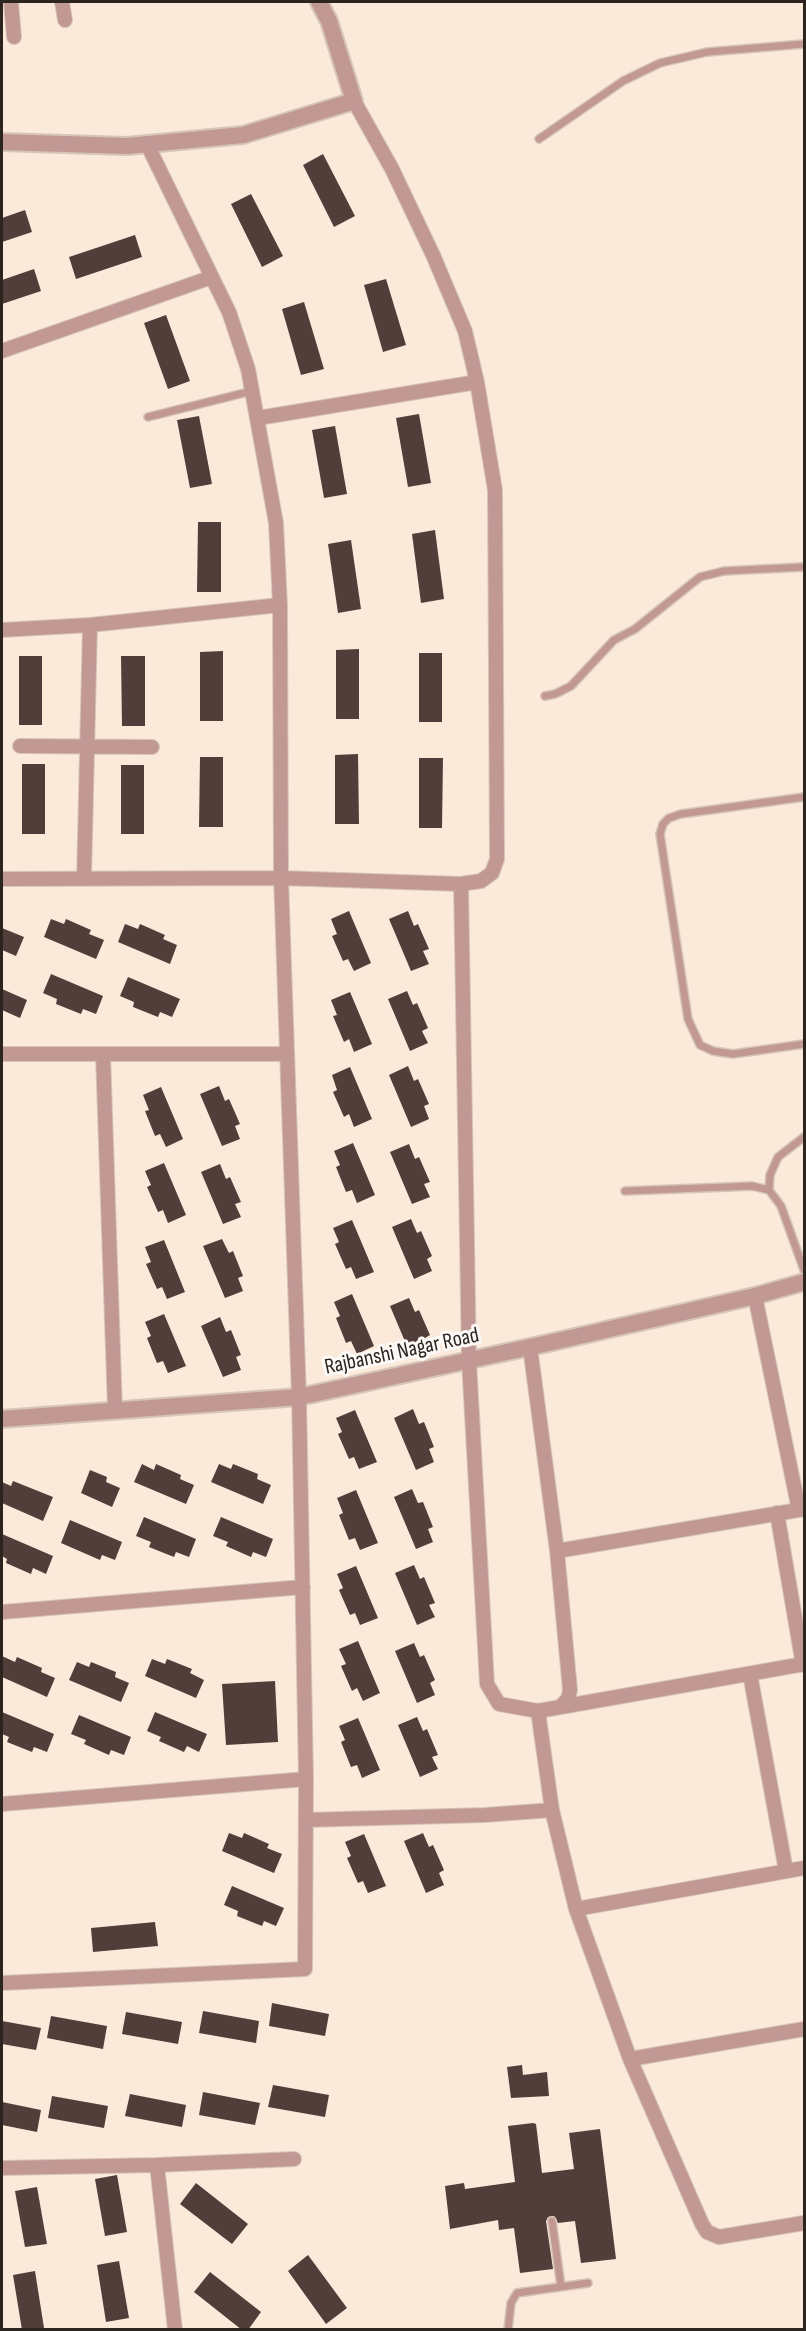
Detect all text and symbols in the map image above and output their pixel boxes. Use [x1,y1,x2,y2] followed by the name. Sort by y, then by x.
[322,1323,482,1381] street label: Rajbanshi Nagar Road

